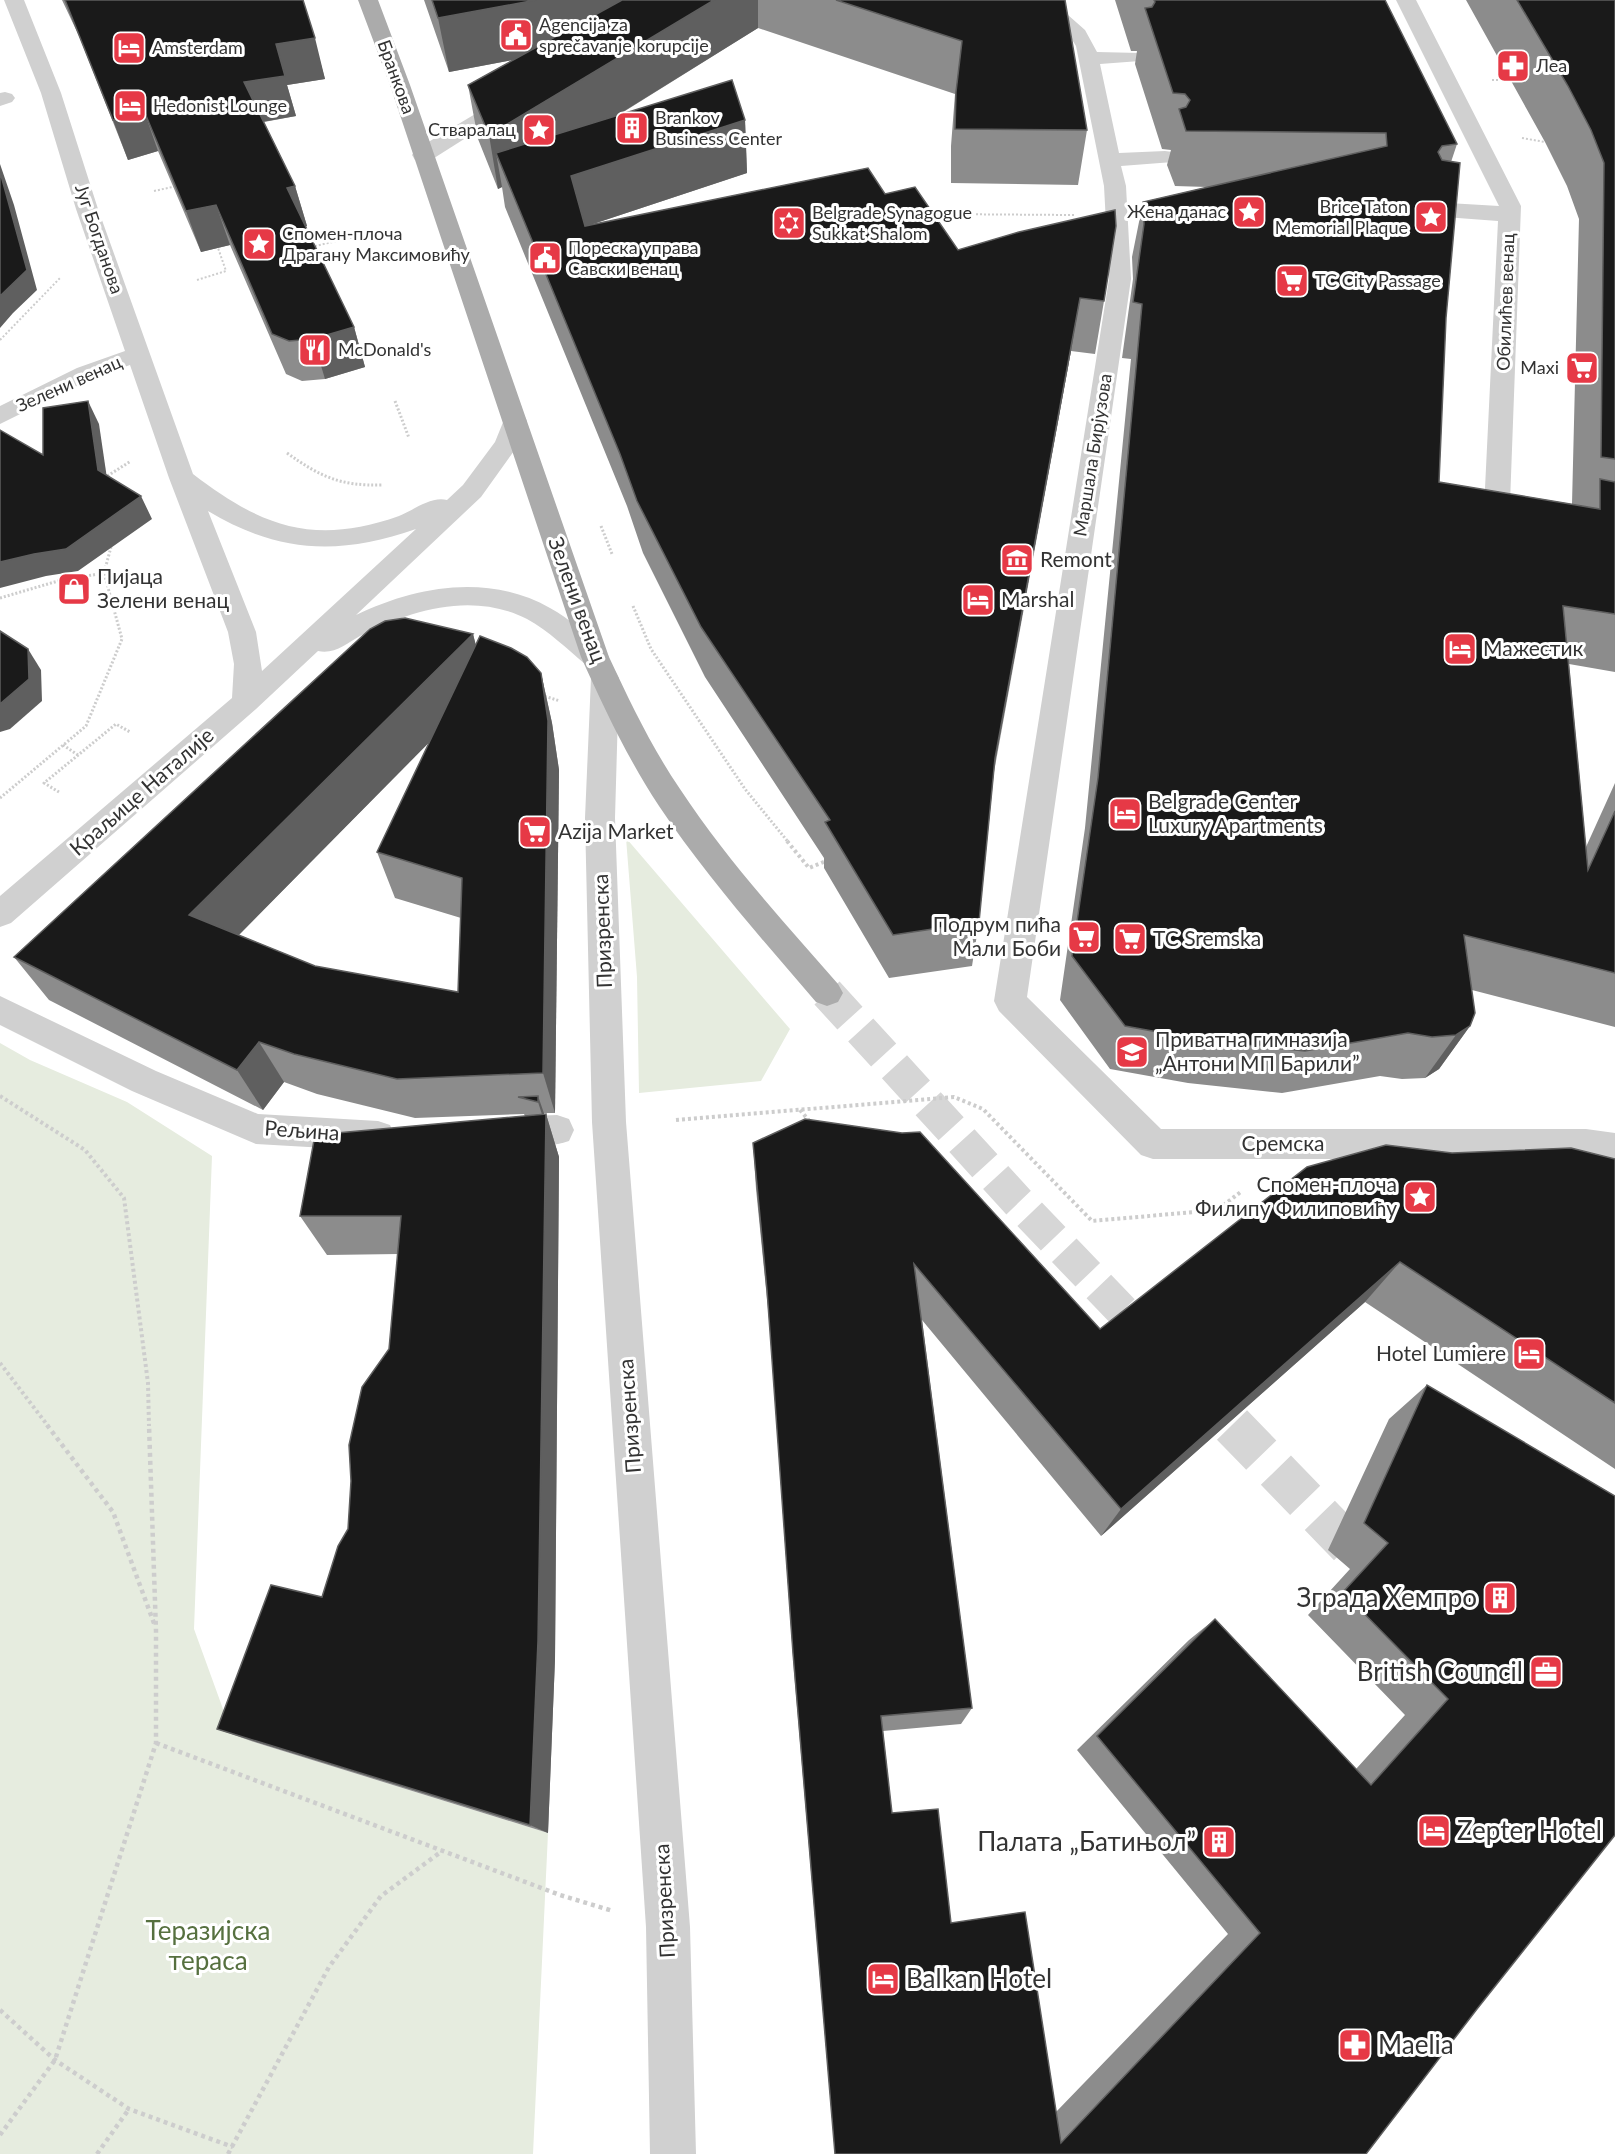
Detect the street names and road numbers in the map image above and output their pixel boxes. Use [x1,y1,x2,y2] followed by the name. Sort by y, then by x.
[373,37,420,117] street label: Бранкова
[71,181,129,296] street label: Југ Богданова
[1492,233,1518,371] street label: Обилићев венац
[12,350,125,416] street label: Зелени венац
[1068,372,1116,538] street label: Маршала Бирјузова
[544,533,613,666] street label: Зелени венац
[64,722,218,860] street label: Краљице Наталије
[587,873,616,989] street label: Призренска
[264,1114,340,1145] street label: Рељина
[1242,1130,1324,1155] street label: Сремска
[612,1358,645,1474] street label: Призренска
[648,1843,679,1959] street label: Призренска

